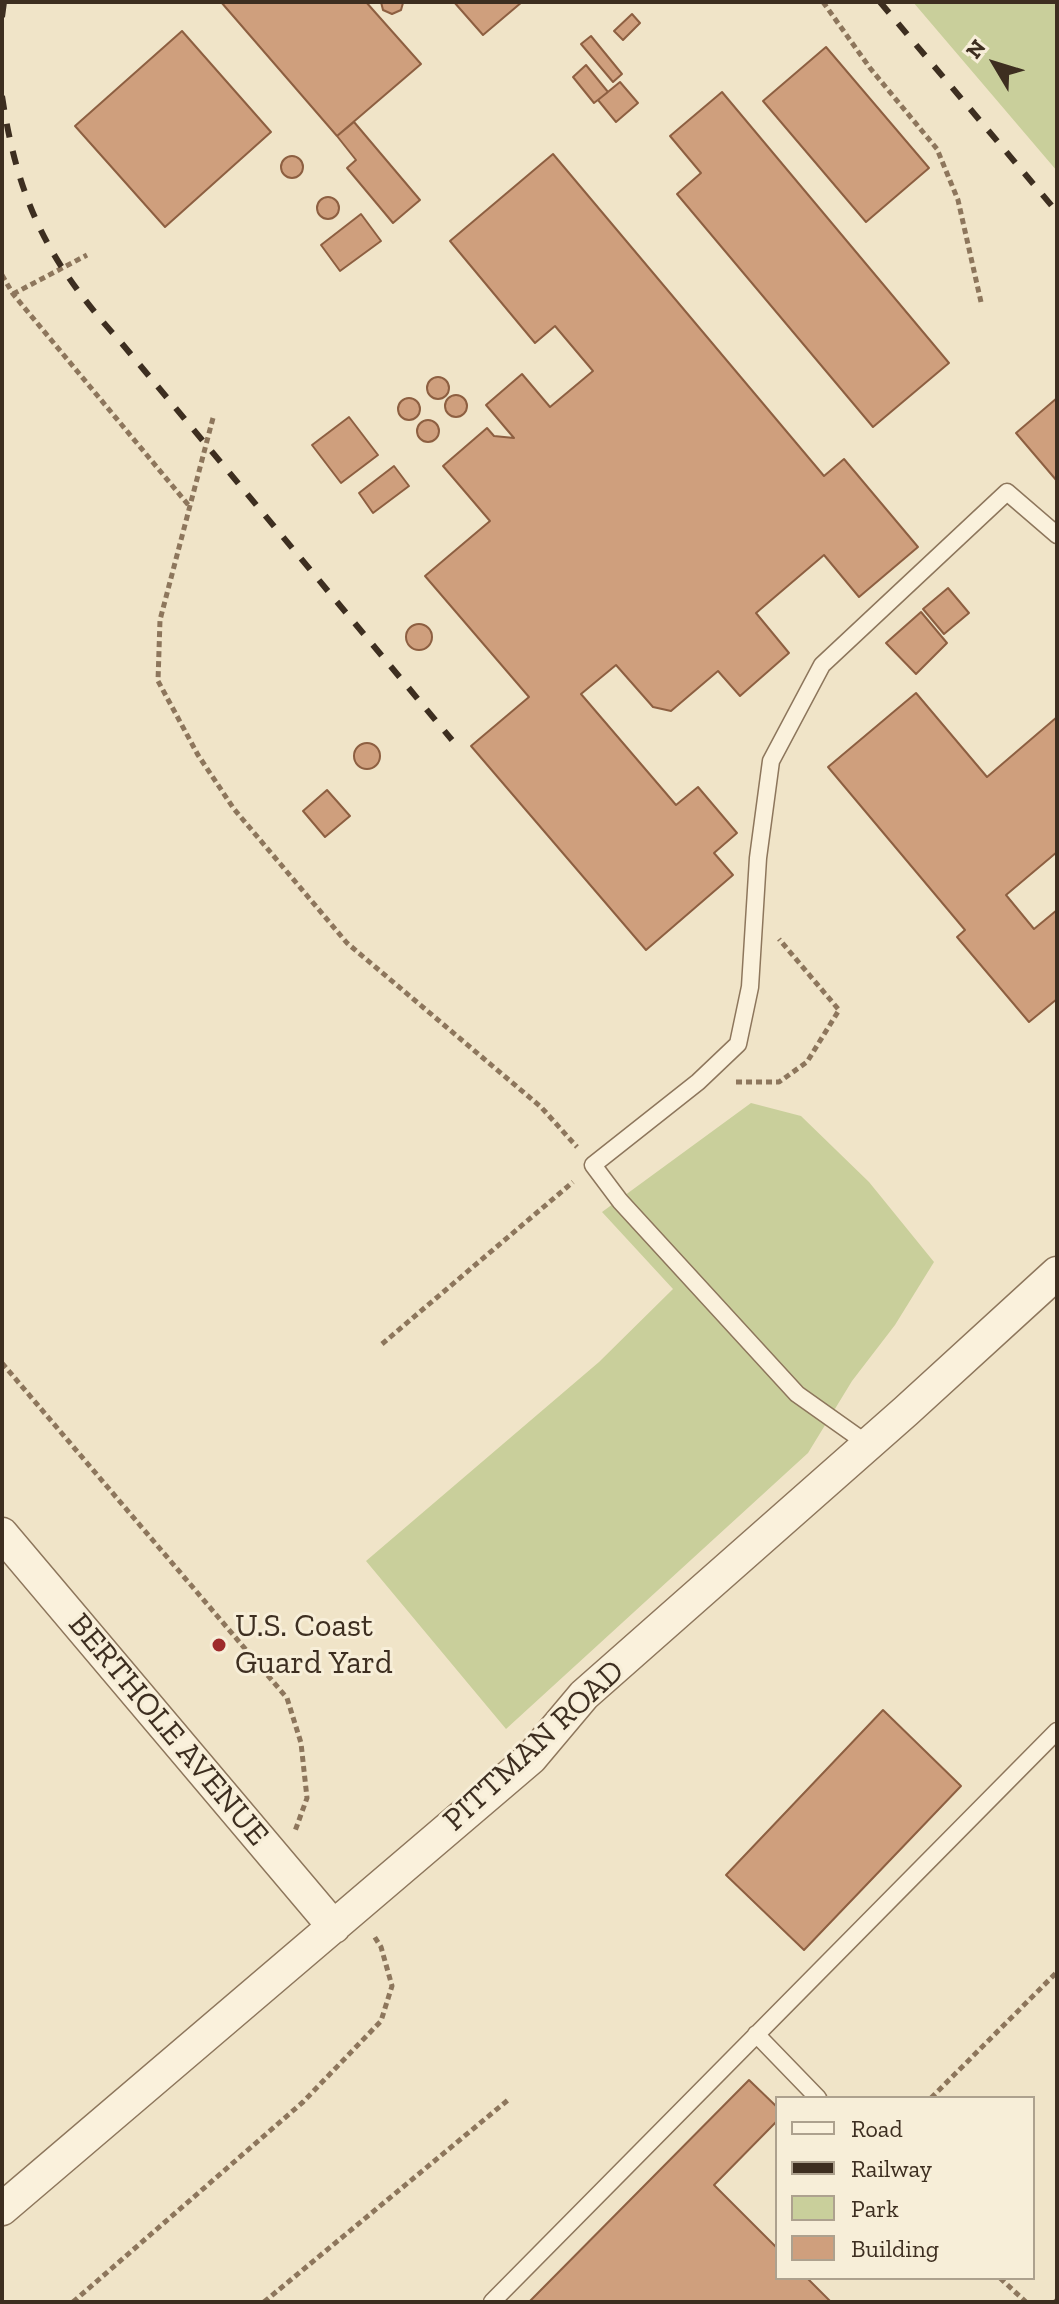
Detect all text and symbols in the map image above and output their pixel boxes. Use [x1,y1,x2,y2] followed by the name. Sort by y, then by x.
[955,24,1035,104] north arrow
[960,34,991,64] text: N
[60,1606,276,1854] street label: BERTHOLE AVENUE
[235,1608,393,1683] place label: U.S. Coast Guard Yard
[210,1636,228,1654] marker: U.S. Coast Guard Yard
[436,1652,632,1840] street label: PITTMAN ROAD
[775,2096,1035,2280] legend
[851,2114,903,2143] text: Road
[851,2154,932,2183] text: Railway
[851,2194,899,2223] text: Park
[851,2234,939,2263] text: Building

